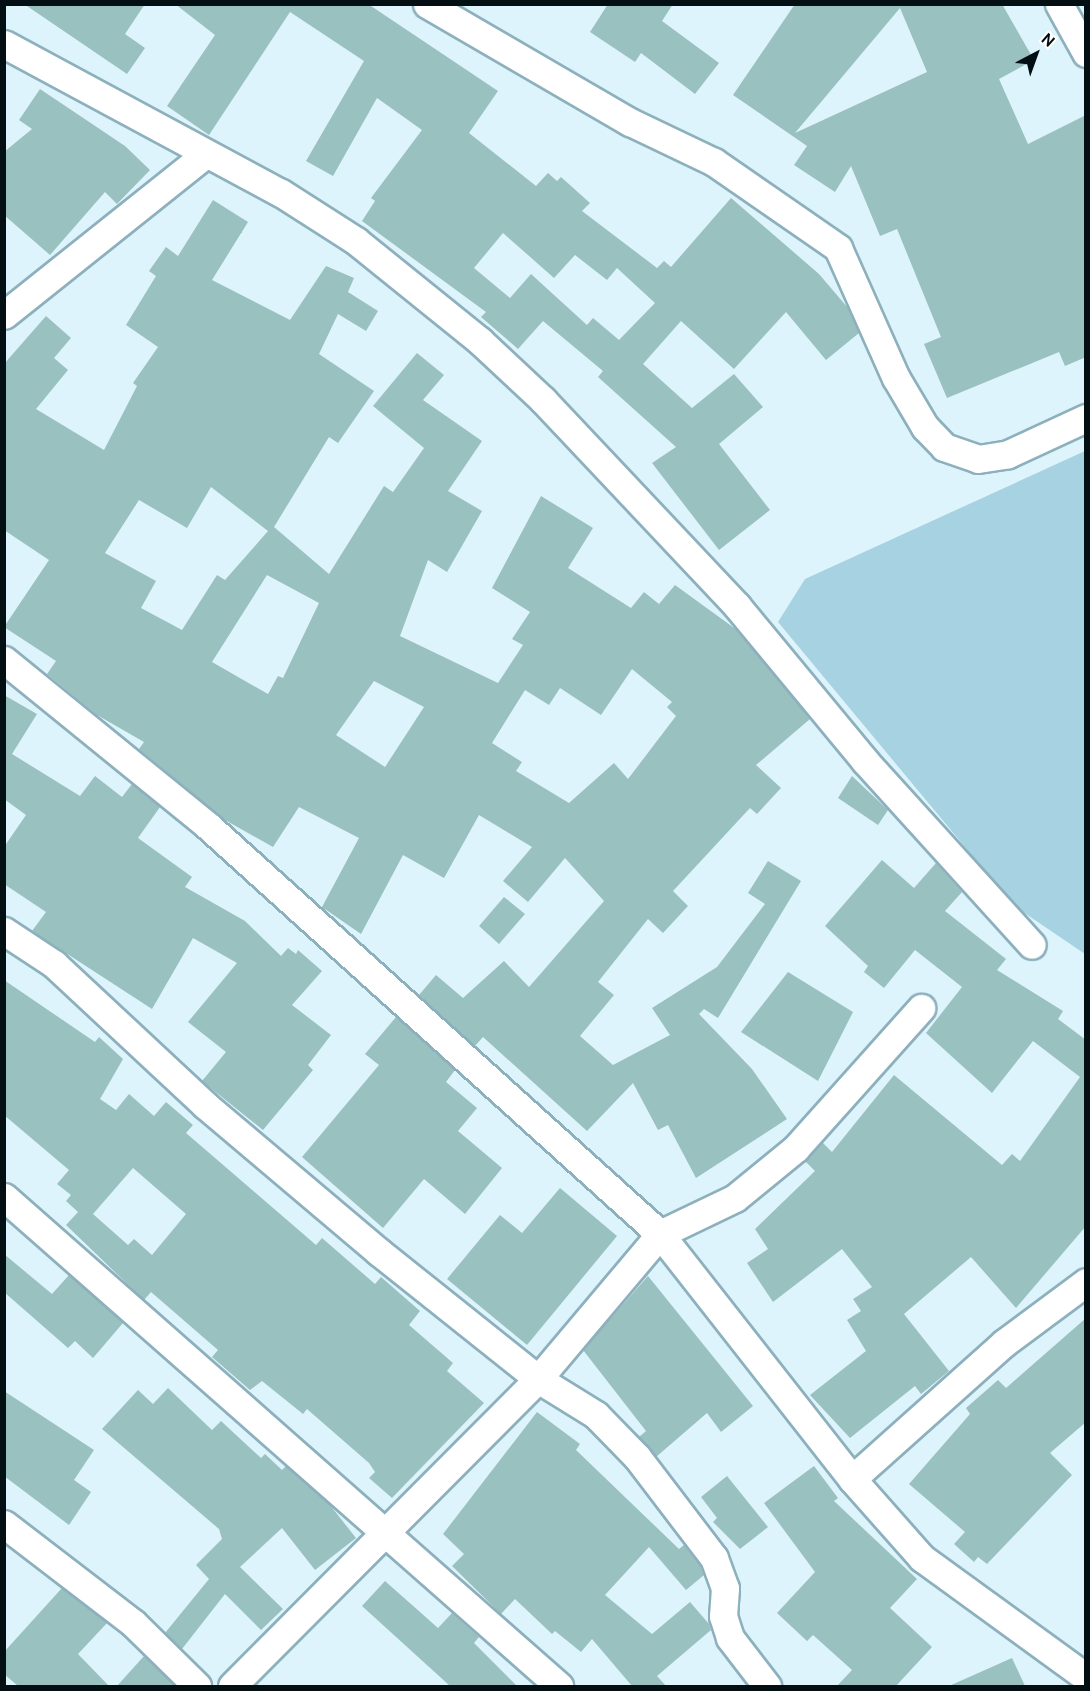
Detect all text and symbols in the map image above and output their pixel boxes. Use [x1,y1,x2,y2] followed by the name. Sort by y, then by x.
[1006,24,1066,84] north arrow
[1038,29,1059,51] text: N

